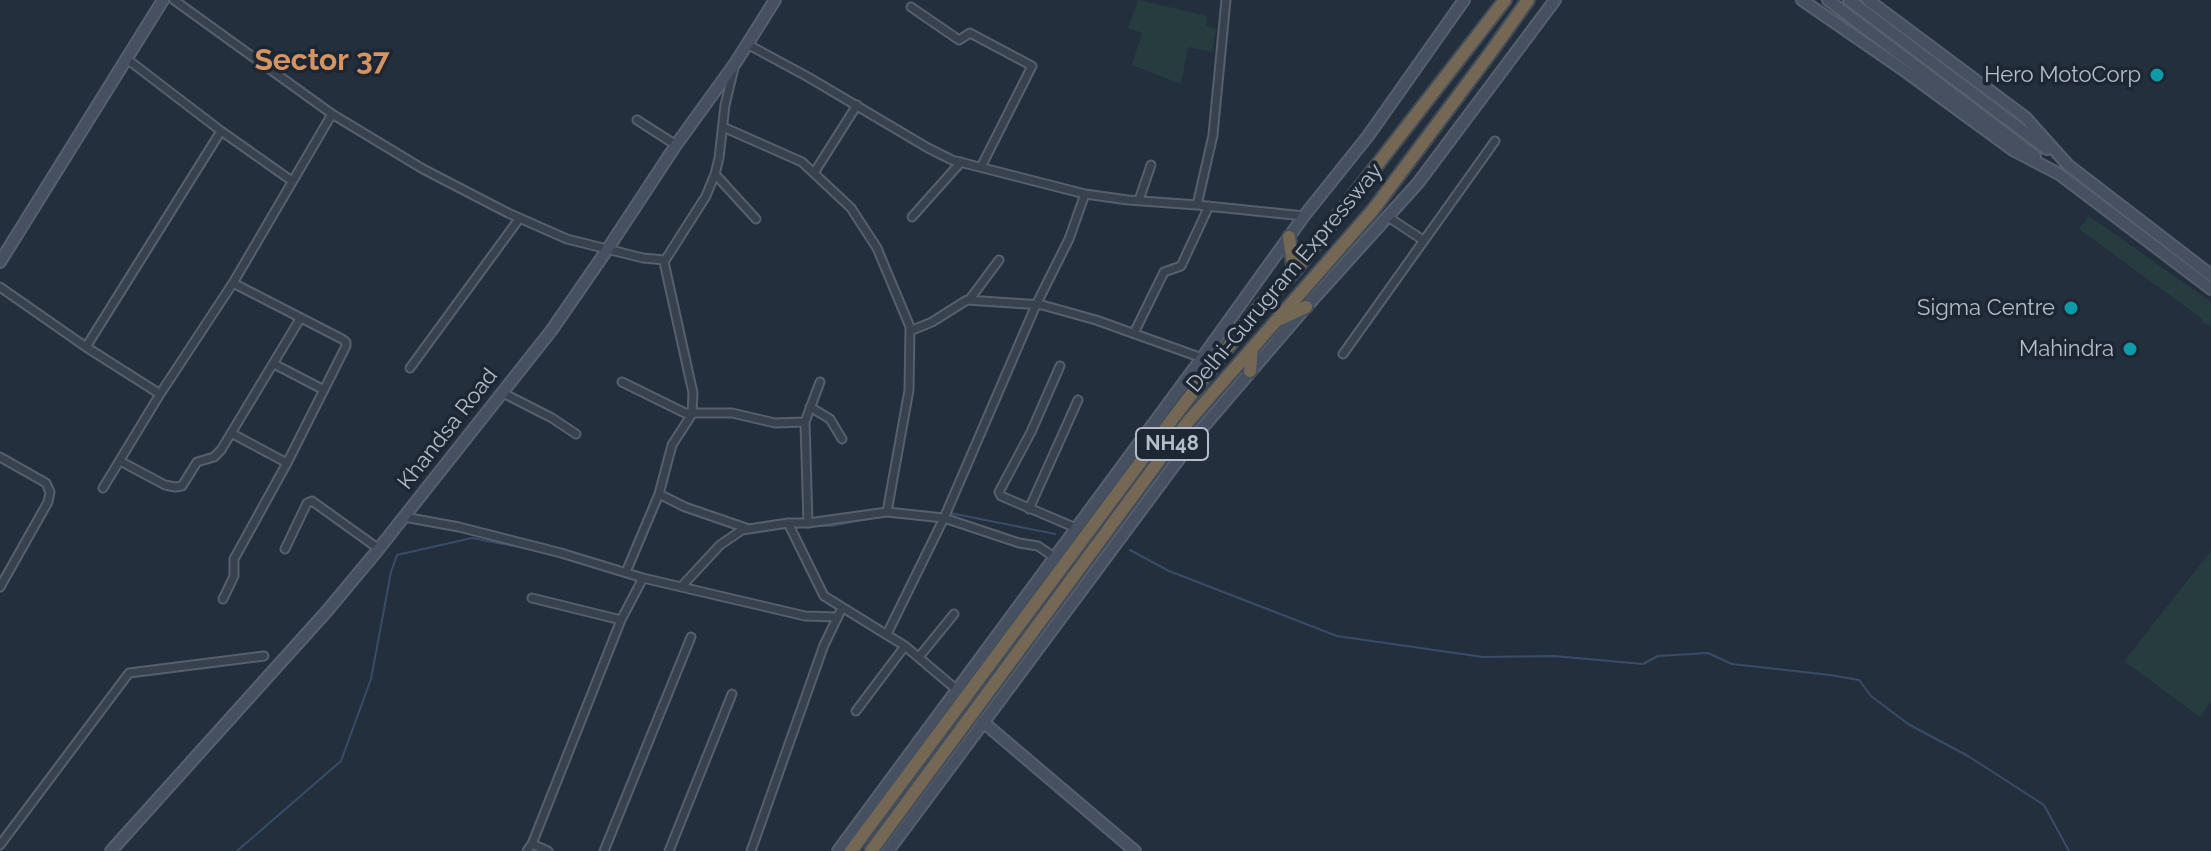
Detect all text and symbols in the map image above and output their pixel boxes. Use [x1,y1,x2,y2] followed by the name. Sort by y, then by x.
[254,43,390,79] district label: Sector 37
[1984,62,2141,88] place label: Hero MotoCorp
[2148,66,2166,84] marker: Hero MotoCorp
[1181,158,1389,398] street label: Delhi-Gurugram Expressway
[1917,295,2055,321] place label: Sigma Centre
[2062,299,2080,317] marker: Sigma Centre
[2019,336,2114,362] place label: Mahindra
[2121,340,2139,358] marker: Mahindra
[393,363,503,495] street label: Khandsa Road
[1136,428,1208,460] road number: NH48

